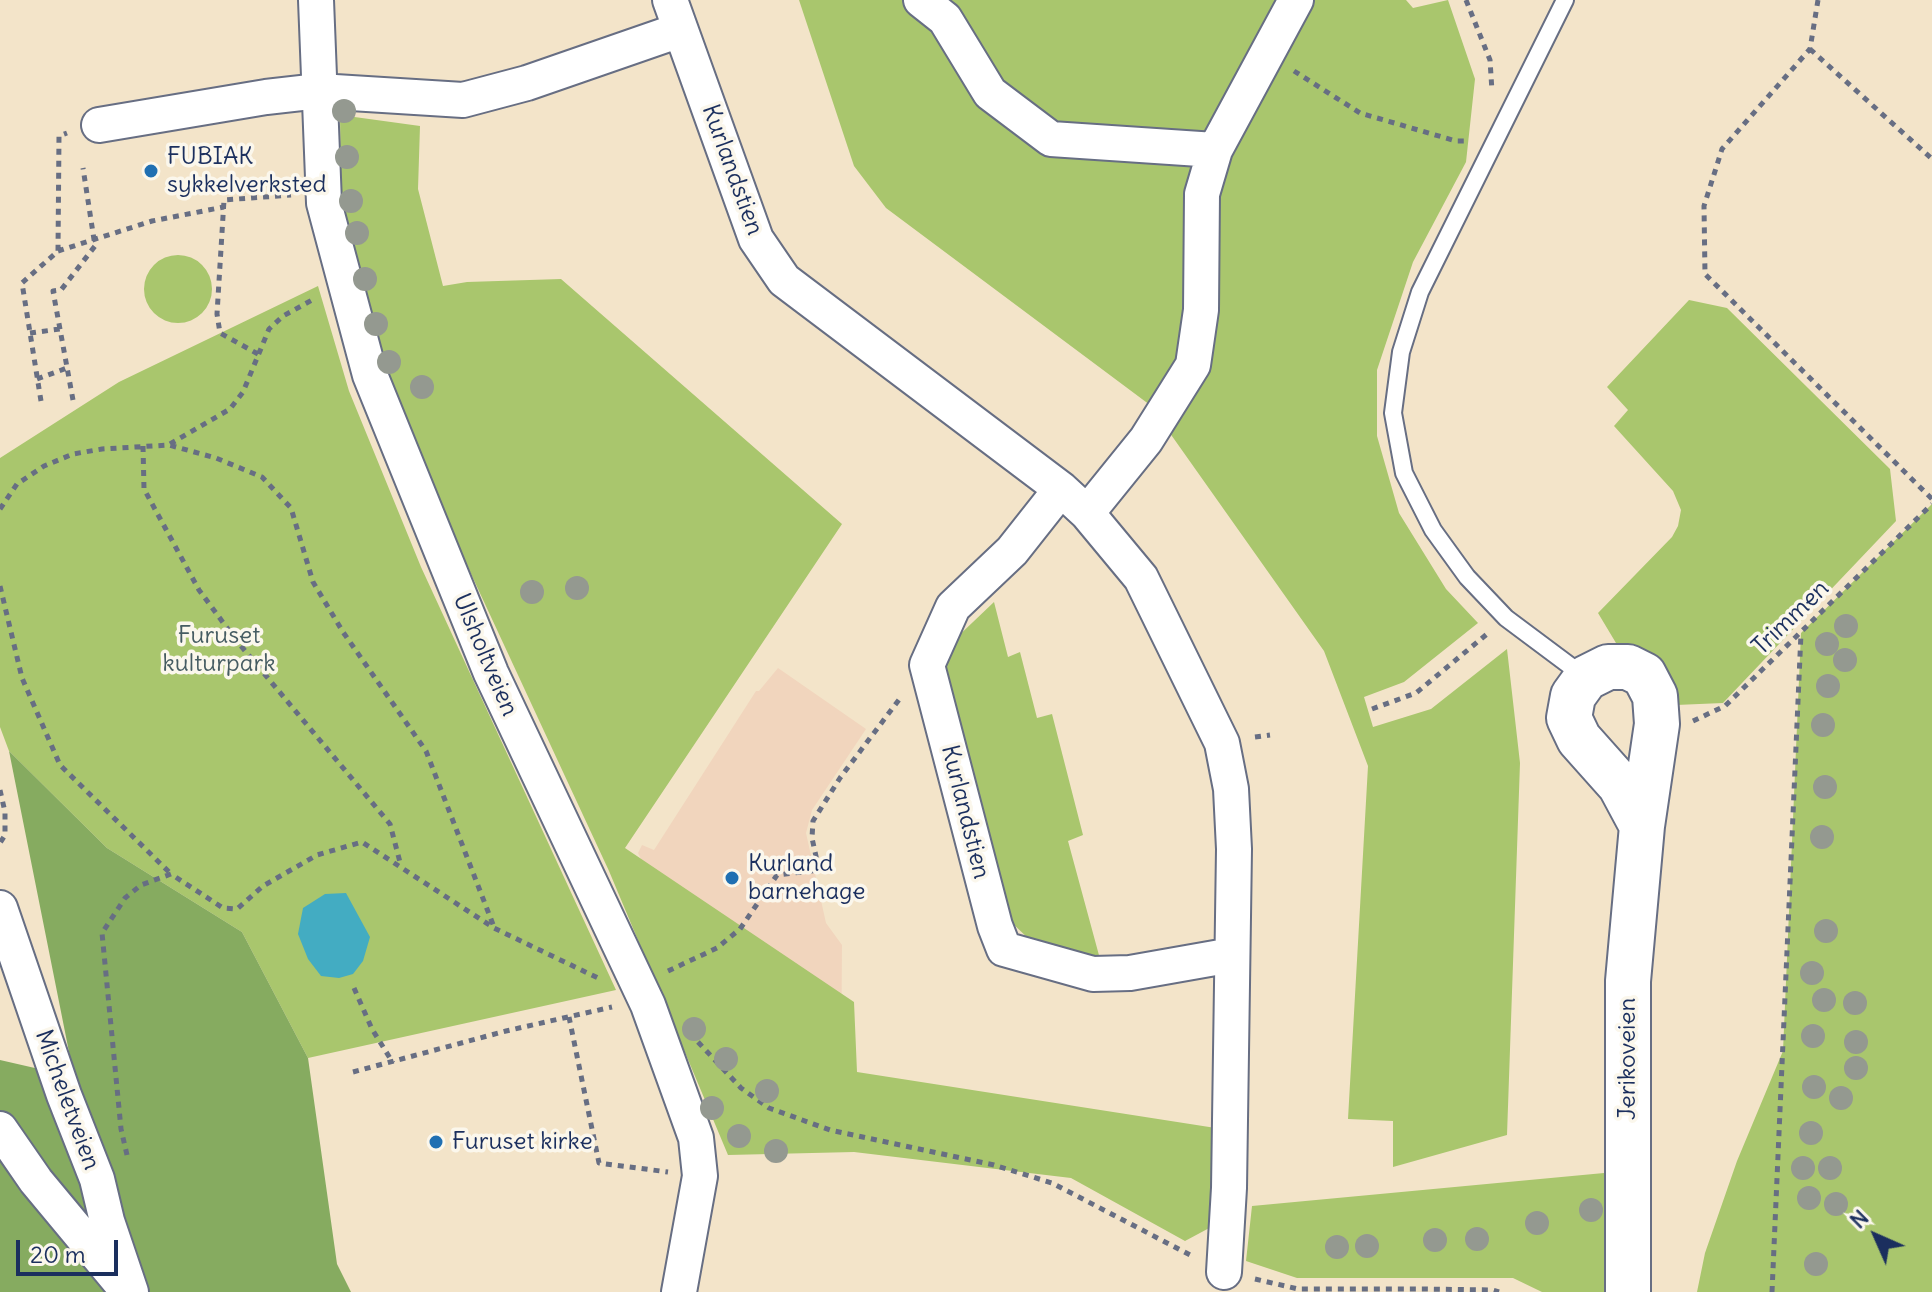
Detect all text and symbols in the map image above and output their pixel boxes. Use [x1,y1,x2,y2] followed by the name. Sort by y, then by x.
[695,101,769,239] street label: Kurlandstien
[167,143,327,199] place label: FUBIAK sykkelverksted
[142,162,160,180] marker: FUBIAK sykkelverksted
[1747,575,1835,661] street label: Trimmen
[446,589,524,721] street label: Ulsholtveien
[163,622,275,678] park label: Furuset kulturpark
[934,742,996,882] street label: Kurlandstien
[748,850,865,906] place label: Kurland barnehage
[723,869,741,887] marker: Kurland barnehage
[1614,998,1642,1120] street label: Jerikoveien
[28,1026,106,1174] street label: Micheletveien
[452,1128,593,1156] place label: Furuset kirke
[427,1133,445,1151] marker: Furuset kirke
[1836,1196,1916,1276] north arrow
[1844,1204,1874,1234] text: N
[20,1224,122,1274] scale bar
[30,1239,86,1269] text: 20 m

